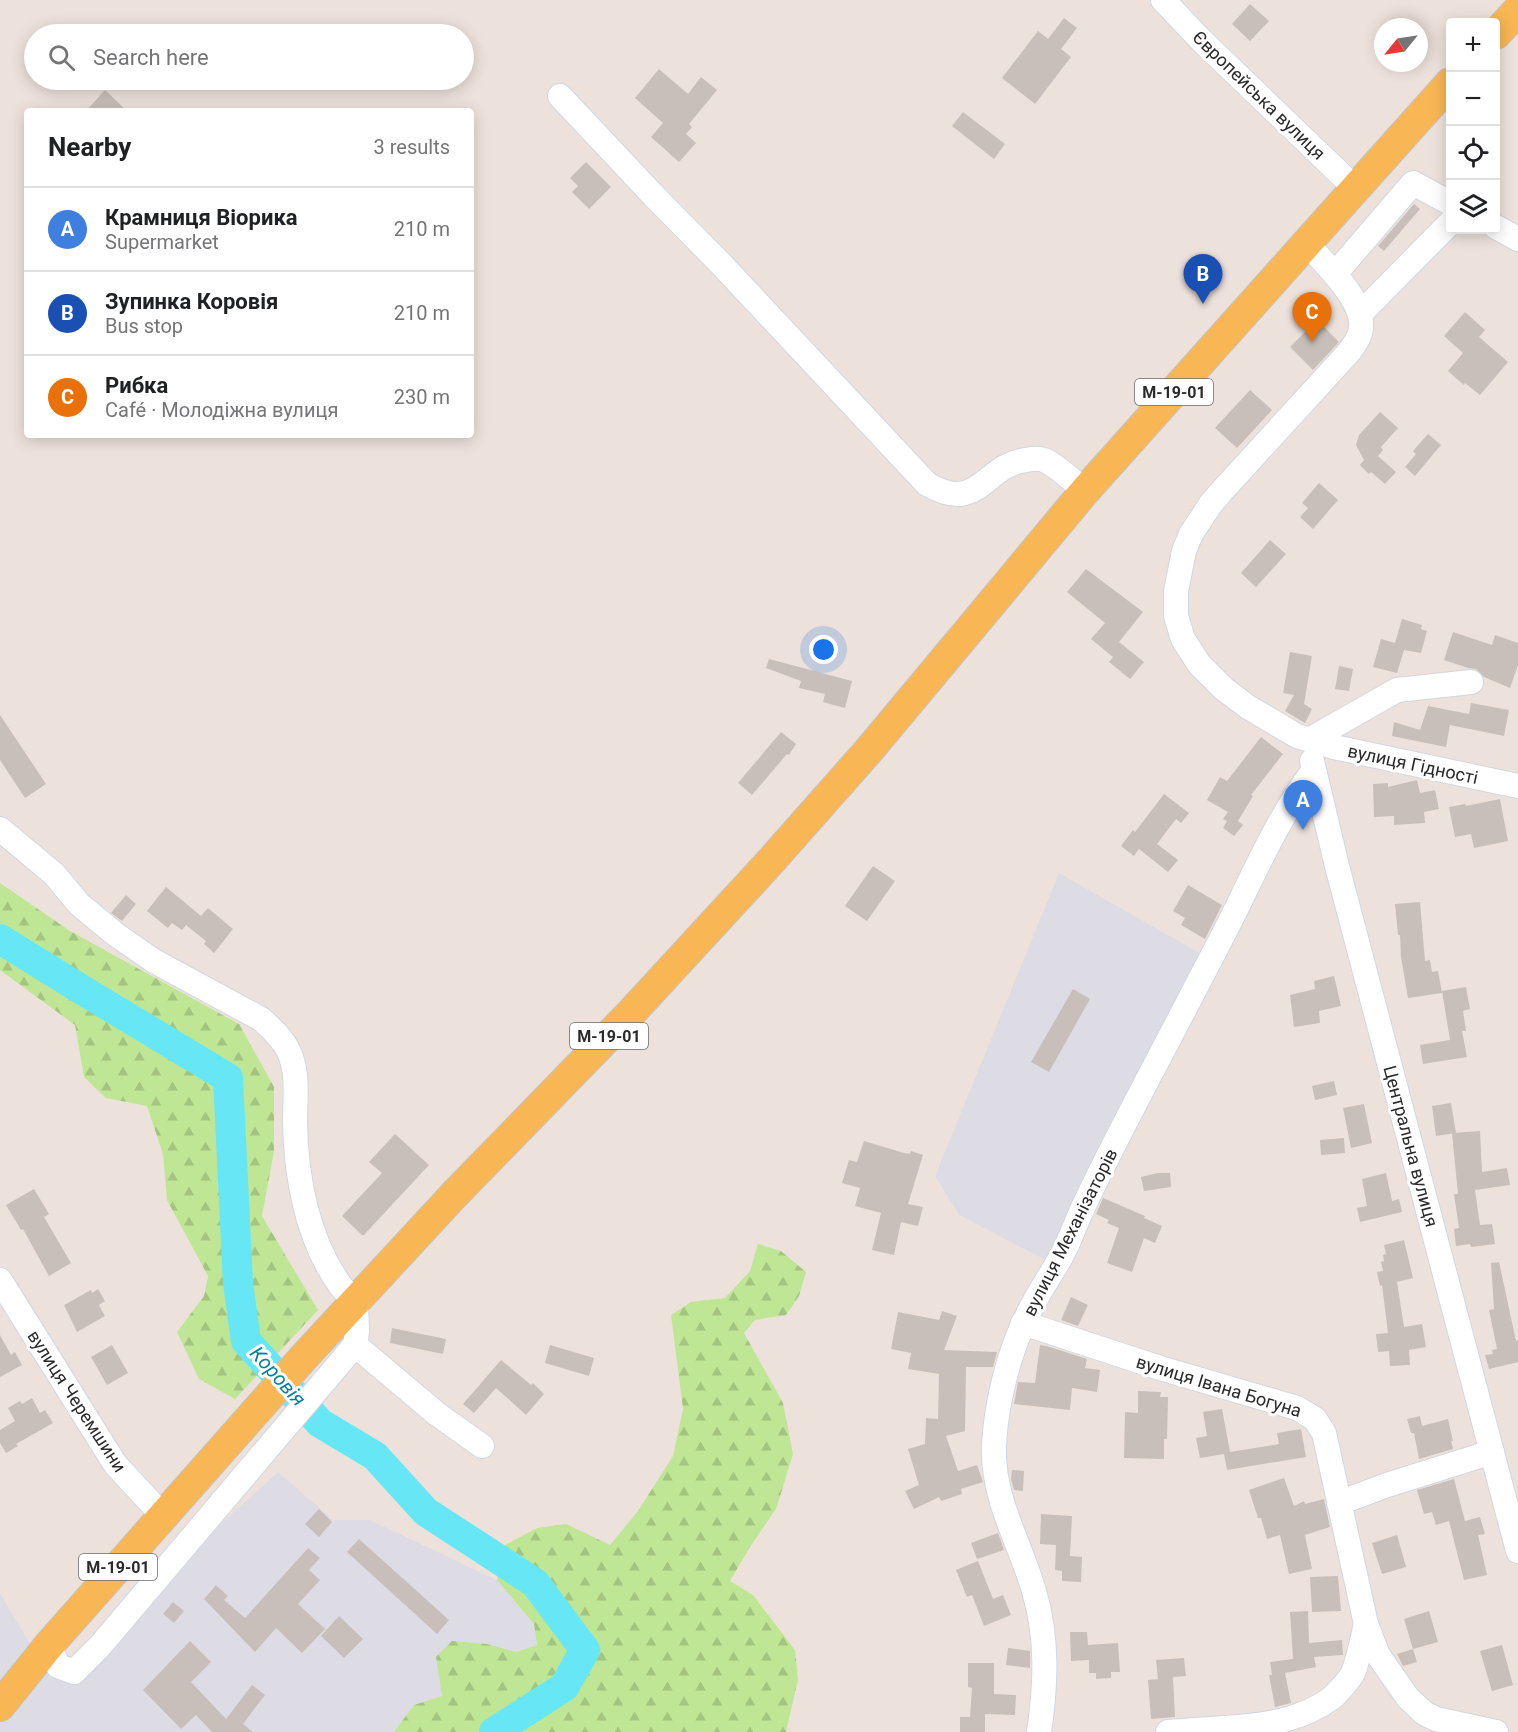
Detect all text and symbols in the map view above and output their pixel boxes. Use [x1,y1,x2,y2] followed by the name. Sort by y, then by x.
[1374,18,1428,72] north arrow
[1446,18,1500,234] map controls
[1446,18,1500,72] button: +
[24,24,474,90] search box
[1188,26,1330,164] street label: Європейська вулиця
[45,41,78,74] icon: search
[93,45,209,70] text: Search here
[1446,72,1500,126] button: −
[1446,126,1500,180] button: locate
[48,132,131,162] text: Nearby
[374,135,450,159] text: 3 results
[1446,180,1500,234] button: layers
[105,205,298,230] text: Крамниця Віорика
[61,217,74,241] text: A
[394,217,450,241] text: 210 m
[105,230,219,254] text: Supermarket
[1184,254,1222,304] pin: B
[105,289,278,314] text: Зупинка Коровія
[1292,292,1332,342] pin: C
[61,301,74,325] text: B
[394,301,450,325] text: 210 m
[105,314,183,338] text: Bus stop
[105,373,168,398] text: Рибка
[1135,379,1213,405] road number: М-19-01
[61,385,74,409] text: C
[394,385,450,409] text: 230 m
[105,398,338,422] text: Café · Молодіжна вулиця
[809,635,838,664] your location
[1346,740,1480,788] street label: вулиця Гідності
[1284,780,1322,830] pin: A
[570,1023,648,1049] road number: М-19-01
[1379,1063,1443,1229] street label: Центральна вулиця
[1019,1145,1121,1319] street label: вулиця Механізаторів
[23,1326,131,1476] street label: вулиця Черемшини
[245,1341,311,1411] water label: Коровія
[1134,1351,1304,1421] street label: вулиця Івана Богуна
[79,1554,157,1580] road number: М-19-01

